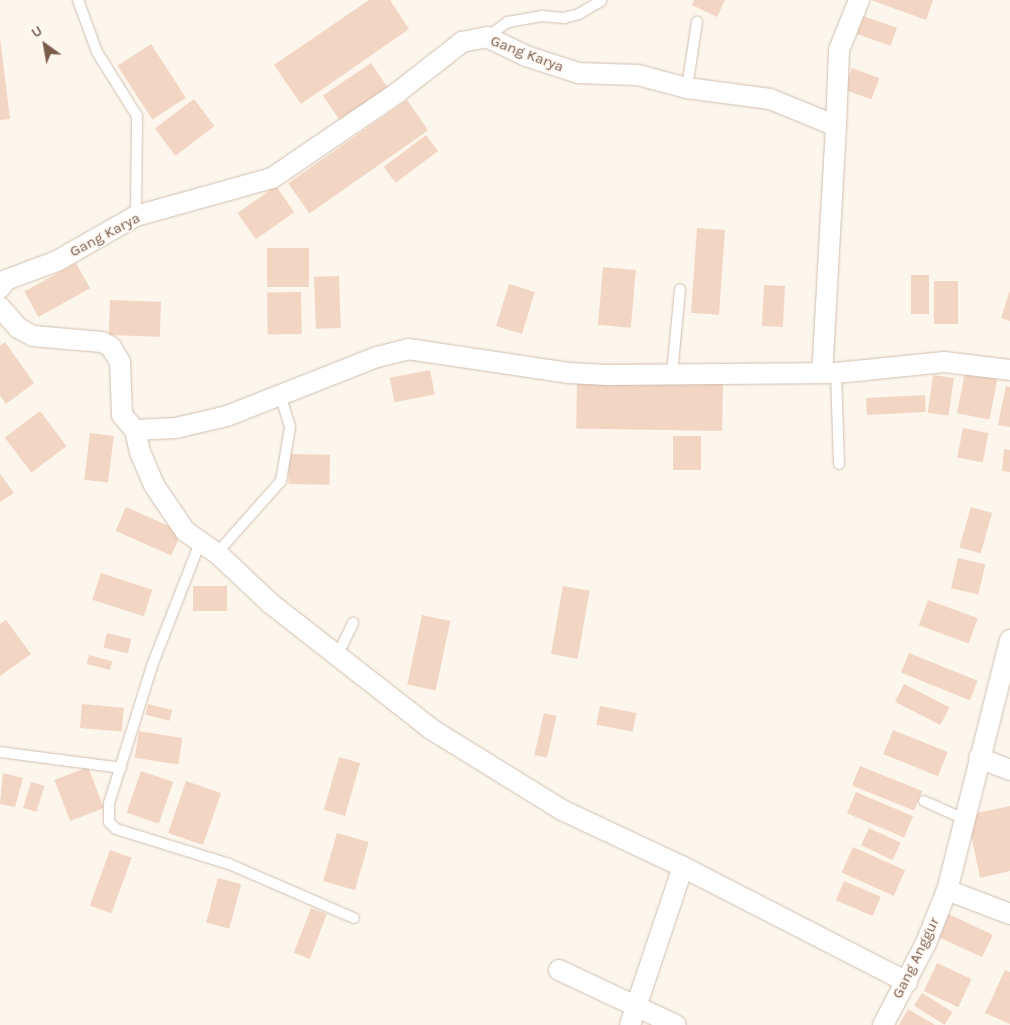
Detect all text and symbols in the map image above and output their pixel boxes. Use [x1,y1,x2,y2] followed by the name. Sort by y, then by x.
[20,20,70,70] north arrow
[28,22,45,42] text: U
[488,32,566,76] street label: Gang Karya
[67,209,143,261] street label: Gang Karya
[889,914,943,1002] street label: Gang Anggur

